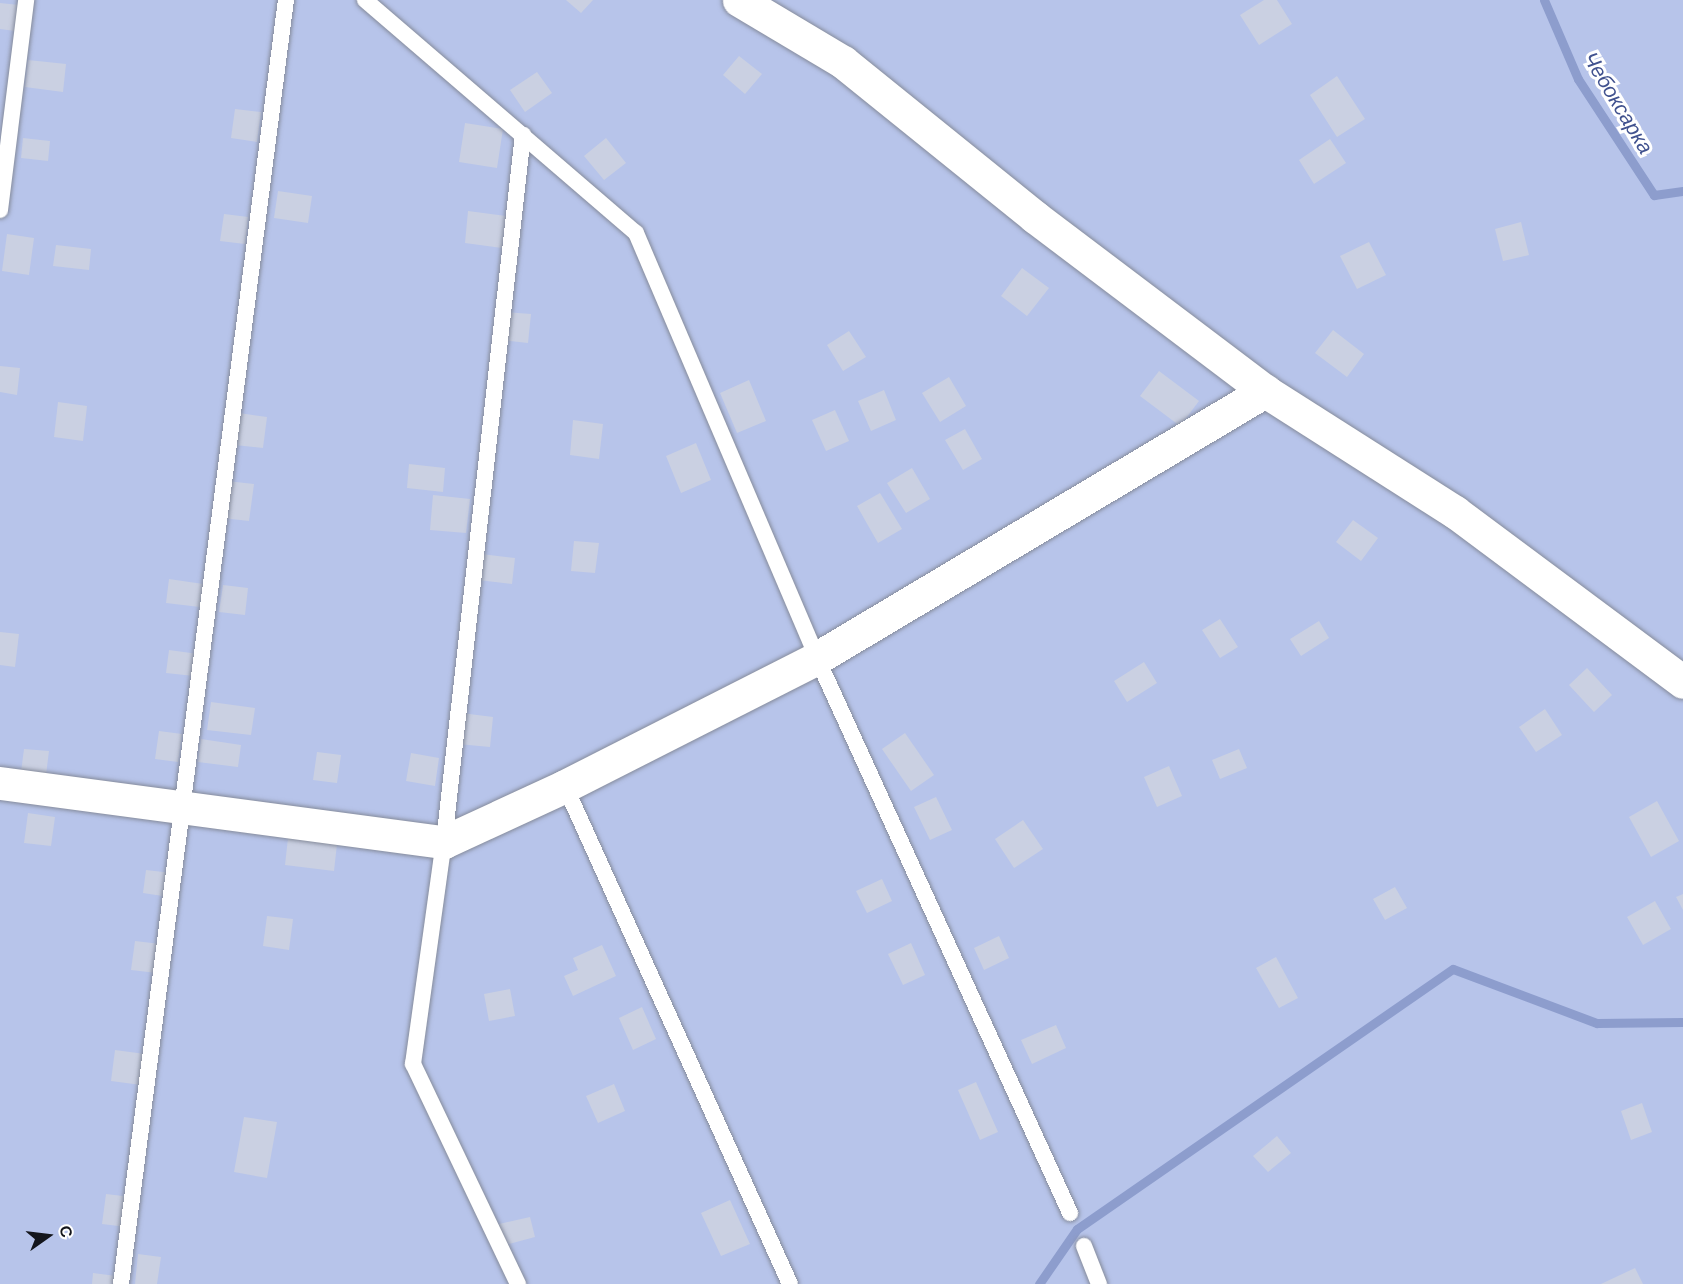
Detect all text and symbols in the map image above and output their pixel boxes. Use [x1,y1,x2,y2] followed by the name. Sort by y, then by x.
[1578,47,1658,159] water label: Чебоксарка
[18,1206,78,1266] north arrow
[54,1223,78,1240] text: С

